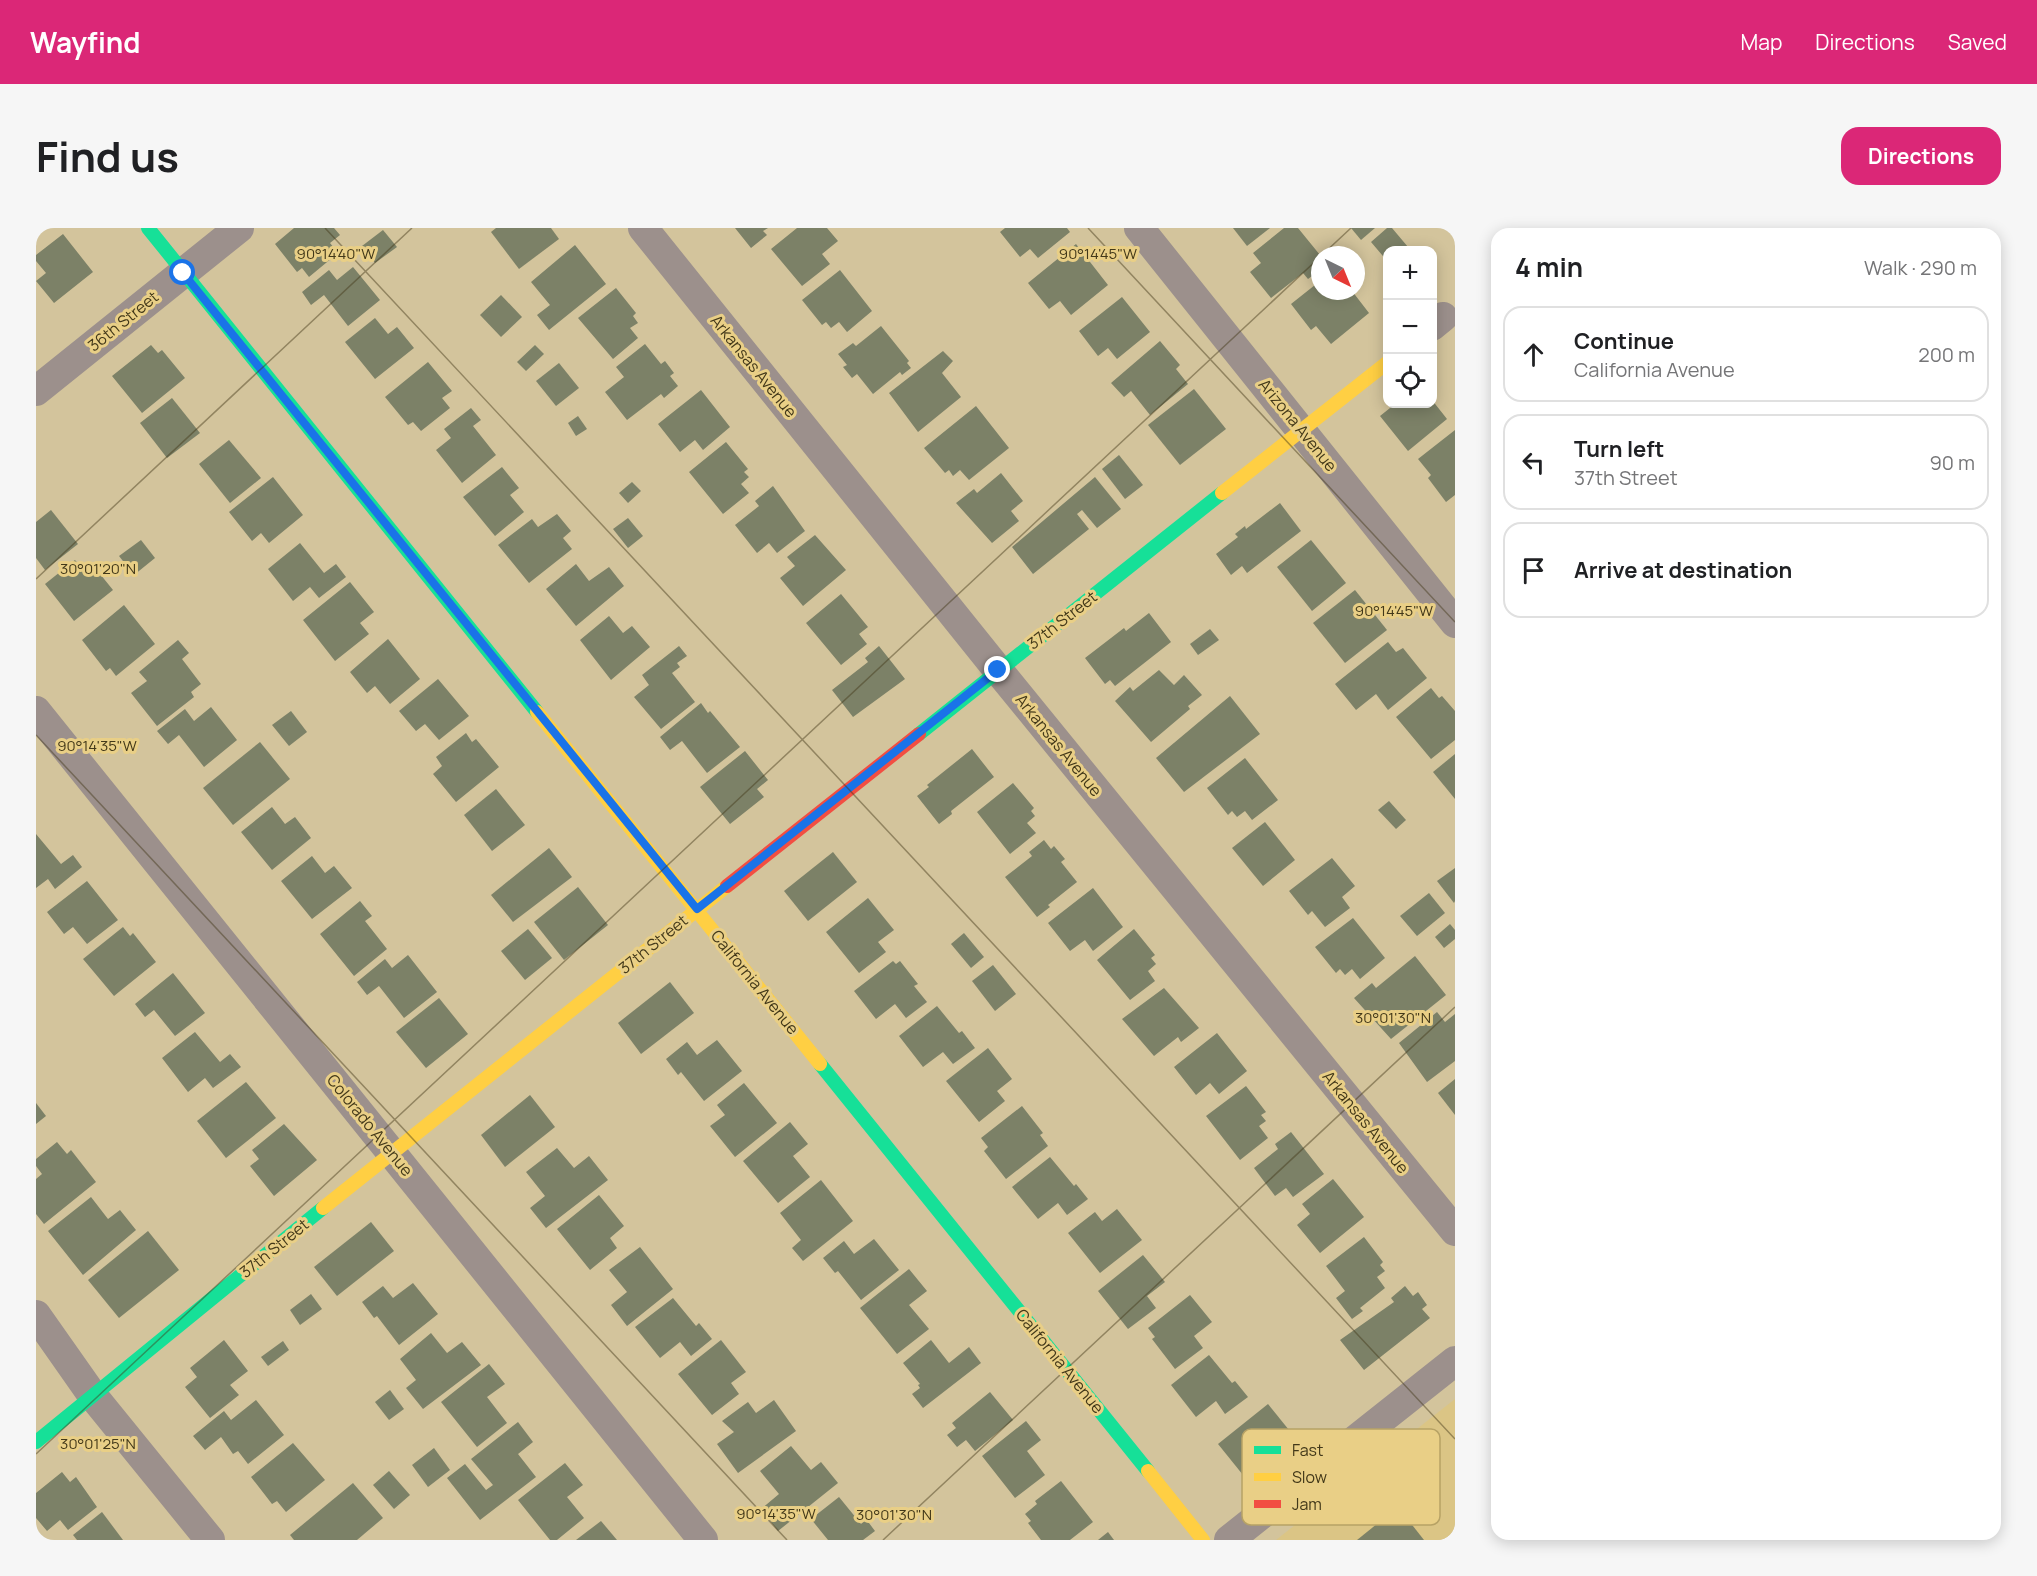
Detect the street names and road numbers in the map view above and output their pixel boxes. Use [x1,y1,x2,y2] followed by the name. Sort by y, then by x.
[83,286,163,356] street label: 36th Street
[706,310,802,422] street label: Arkansas Avenue
[1254,374,1342,476] street label: Arizona Avenue
[1023,586,1101,654] street label: 37th Street
[1011,689,1107,801] street label: Arkansas Avenue
[614,909,692,979] street label: 37th Street
[706,925,804,1039] street label: California Avenue
[1318,1066,1414,1178] street label: Arkansas Avenue
[322,1069,418,1181] street label: Colorado Avenue
[235,1213,313,1283] street label: 37th Street
[1011,1304,1109,1418] street label: California Avenue

